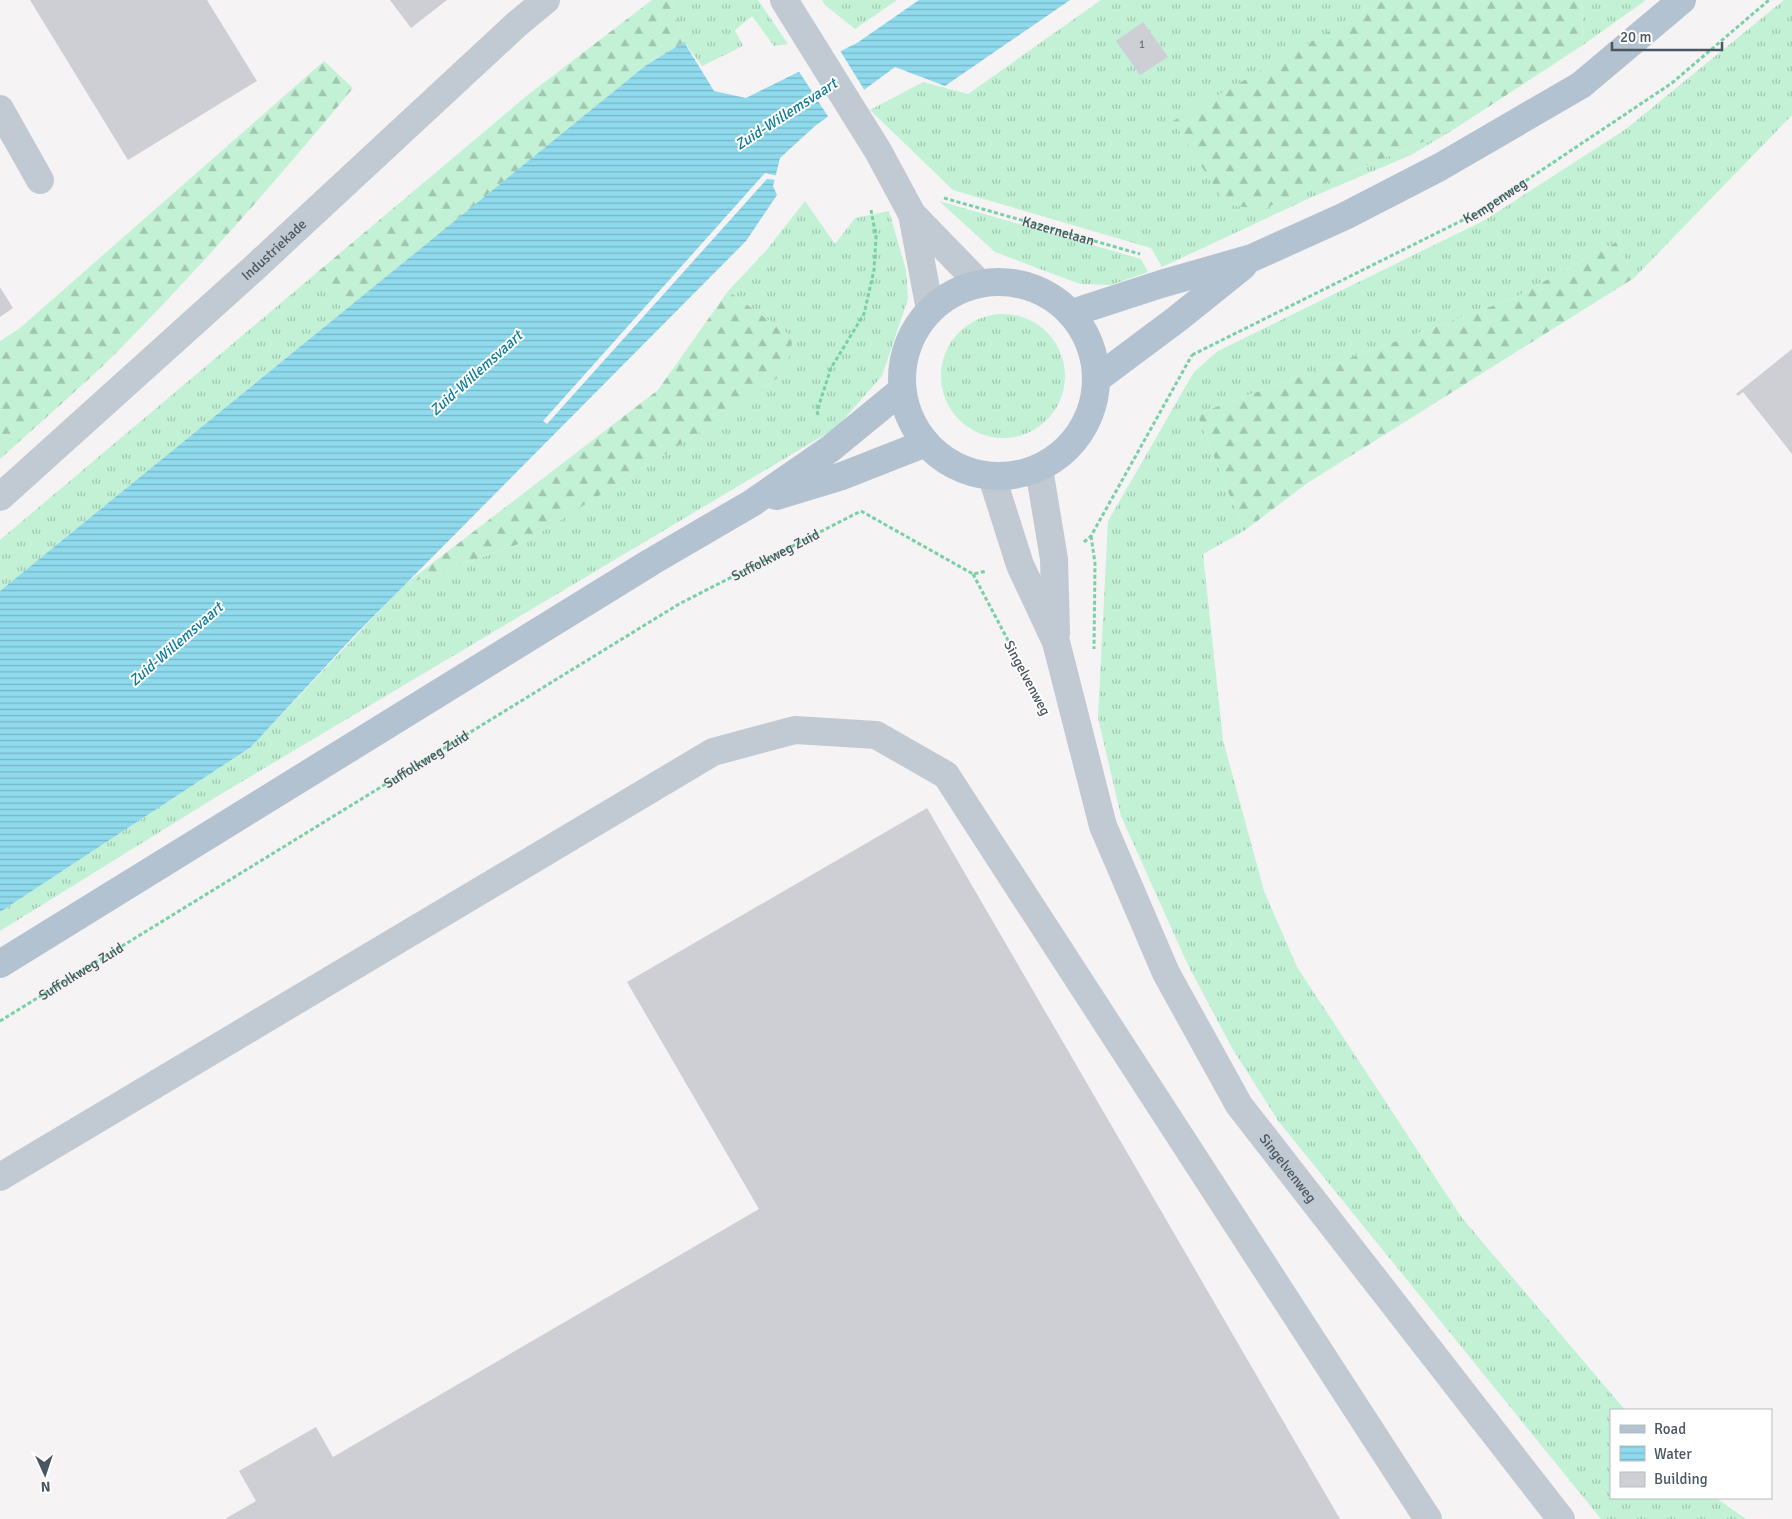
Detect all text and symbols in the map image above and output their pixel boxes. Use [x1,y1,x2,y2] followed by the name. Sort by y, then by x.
[1612,20,1722,52] scale bar
[1620,28,1651,46] text: 20 m
[1139,38,1145,51] house number: 1
[732,73,842,154] water label: Zuid-Willemsvaart
[1460,174,1530,227] street label: Kempenweg
[1020,212,1097,249] street label: Kazernelaan
[238,215,310,284] street label: Industriekade
[426,326,527,419] water label: Zuid-Willemsvaart
[728,525,822,584] street label: Suffolkweg Zuid
[126,597,228,689] water label: Zuid-Willemsvaart
[1000,638,1054,718] street label: Singelvenweg
[381,727,472,792] street label: Suffolkweg Zuid
[35,939,127,1004] street label: Suffolkweg Zuid
[1256,1130,1320,1206] street label: Singelvenweg
[1610,1409,1772,1499] legend
[1654,1420,1686,1438] text: Road
[1654,1445,1692,1463] text: Water
[20,1449,70,1499] north arrow
[1654,1470,1708,1488] text: Building
[40,1478,51,1495] text: N

